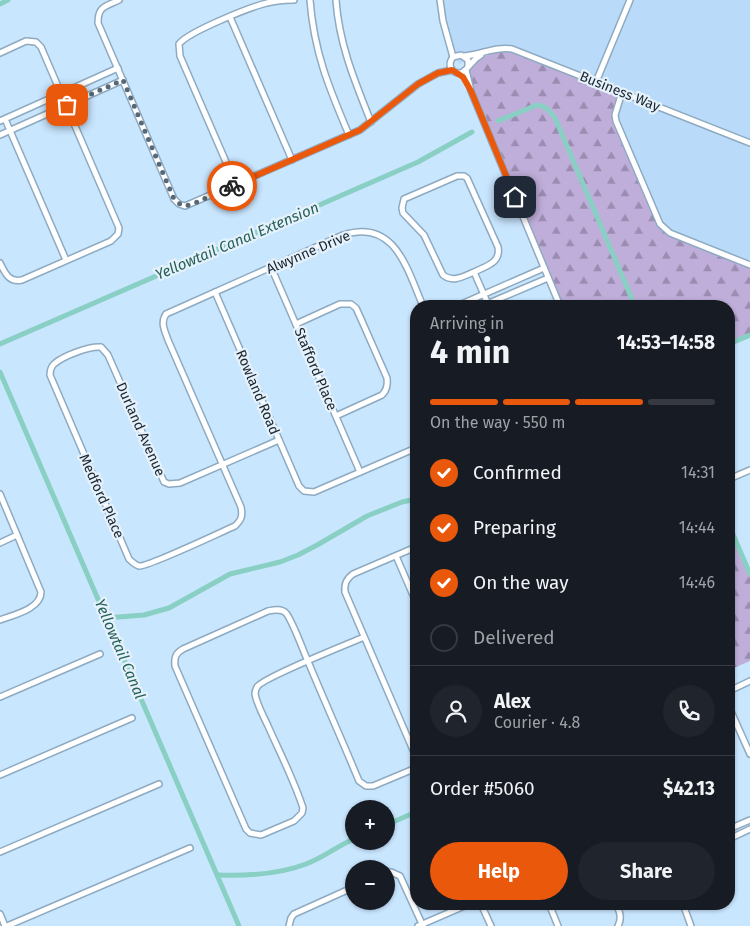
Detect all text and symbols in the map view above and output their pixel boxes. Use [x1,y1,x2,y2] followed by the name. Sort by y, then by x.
[577,68,663,115] street label: Business Way
[46,84,88,126] pin
[53,91,81,119] icon: bag
[207,161,257,211] courier
[218,172,246,200] icon: bike
[494,176,536,218] pin
[501,183,529,211] icon: home
[152,198,322,284] water label: Yellowtail Canal Extension
[264,227,353,278] street label: Alwynne Drive
[430,314,504,333] text: Arriving in
[290,325,341,413] street label: Stafford Place
[617,331,715,354] text: 14:53–14:58
[430,333,510,371] text: 4 min
[232,347,283,437] street label: Rowland Road
[112,380,169,479] street label: Durland Avenue
[430,413,566,432] text: On the way · 550 m
[75,451,128,541] street label: Medford Place
[430,459,458,487] icon: check
[473,461,562,484] text: Confirmed
[681,463,715,482] text: 14:31
[430,514,458,542] icon: check
[473,516,556,539] text: Preparing
[679,518,715,537] text: 14:44
[430,569,458,597] icon: check
[473,571,569,594] text: On the way
[679,573,715,592] text: 14:46
[91,596,149,702] water label: Yellowtail Canal
[473,626,555,649] text: Delivered
[430,685,482,737] button: person
[663,685,715,737] button: phone
[494,690,531,713] text: Alex
[494,713,580,732] text: Courier · 4.8
[430,777,535,800] text: Order #5060
[663,777,715,800] text: $42.13
[345,800,395,910] map controls
[345,800,395,850] button: +
[430,842,568,900] button: Help
[578,842,715,900] button: Share
[345,860,395,910] button: −

